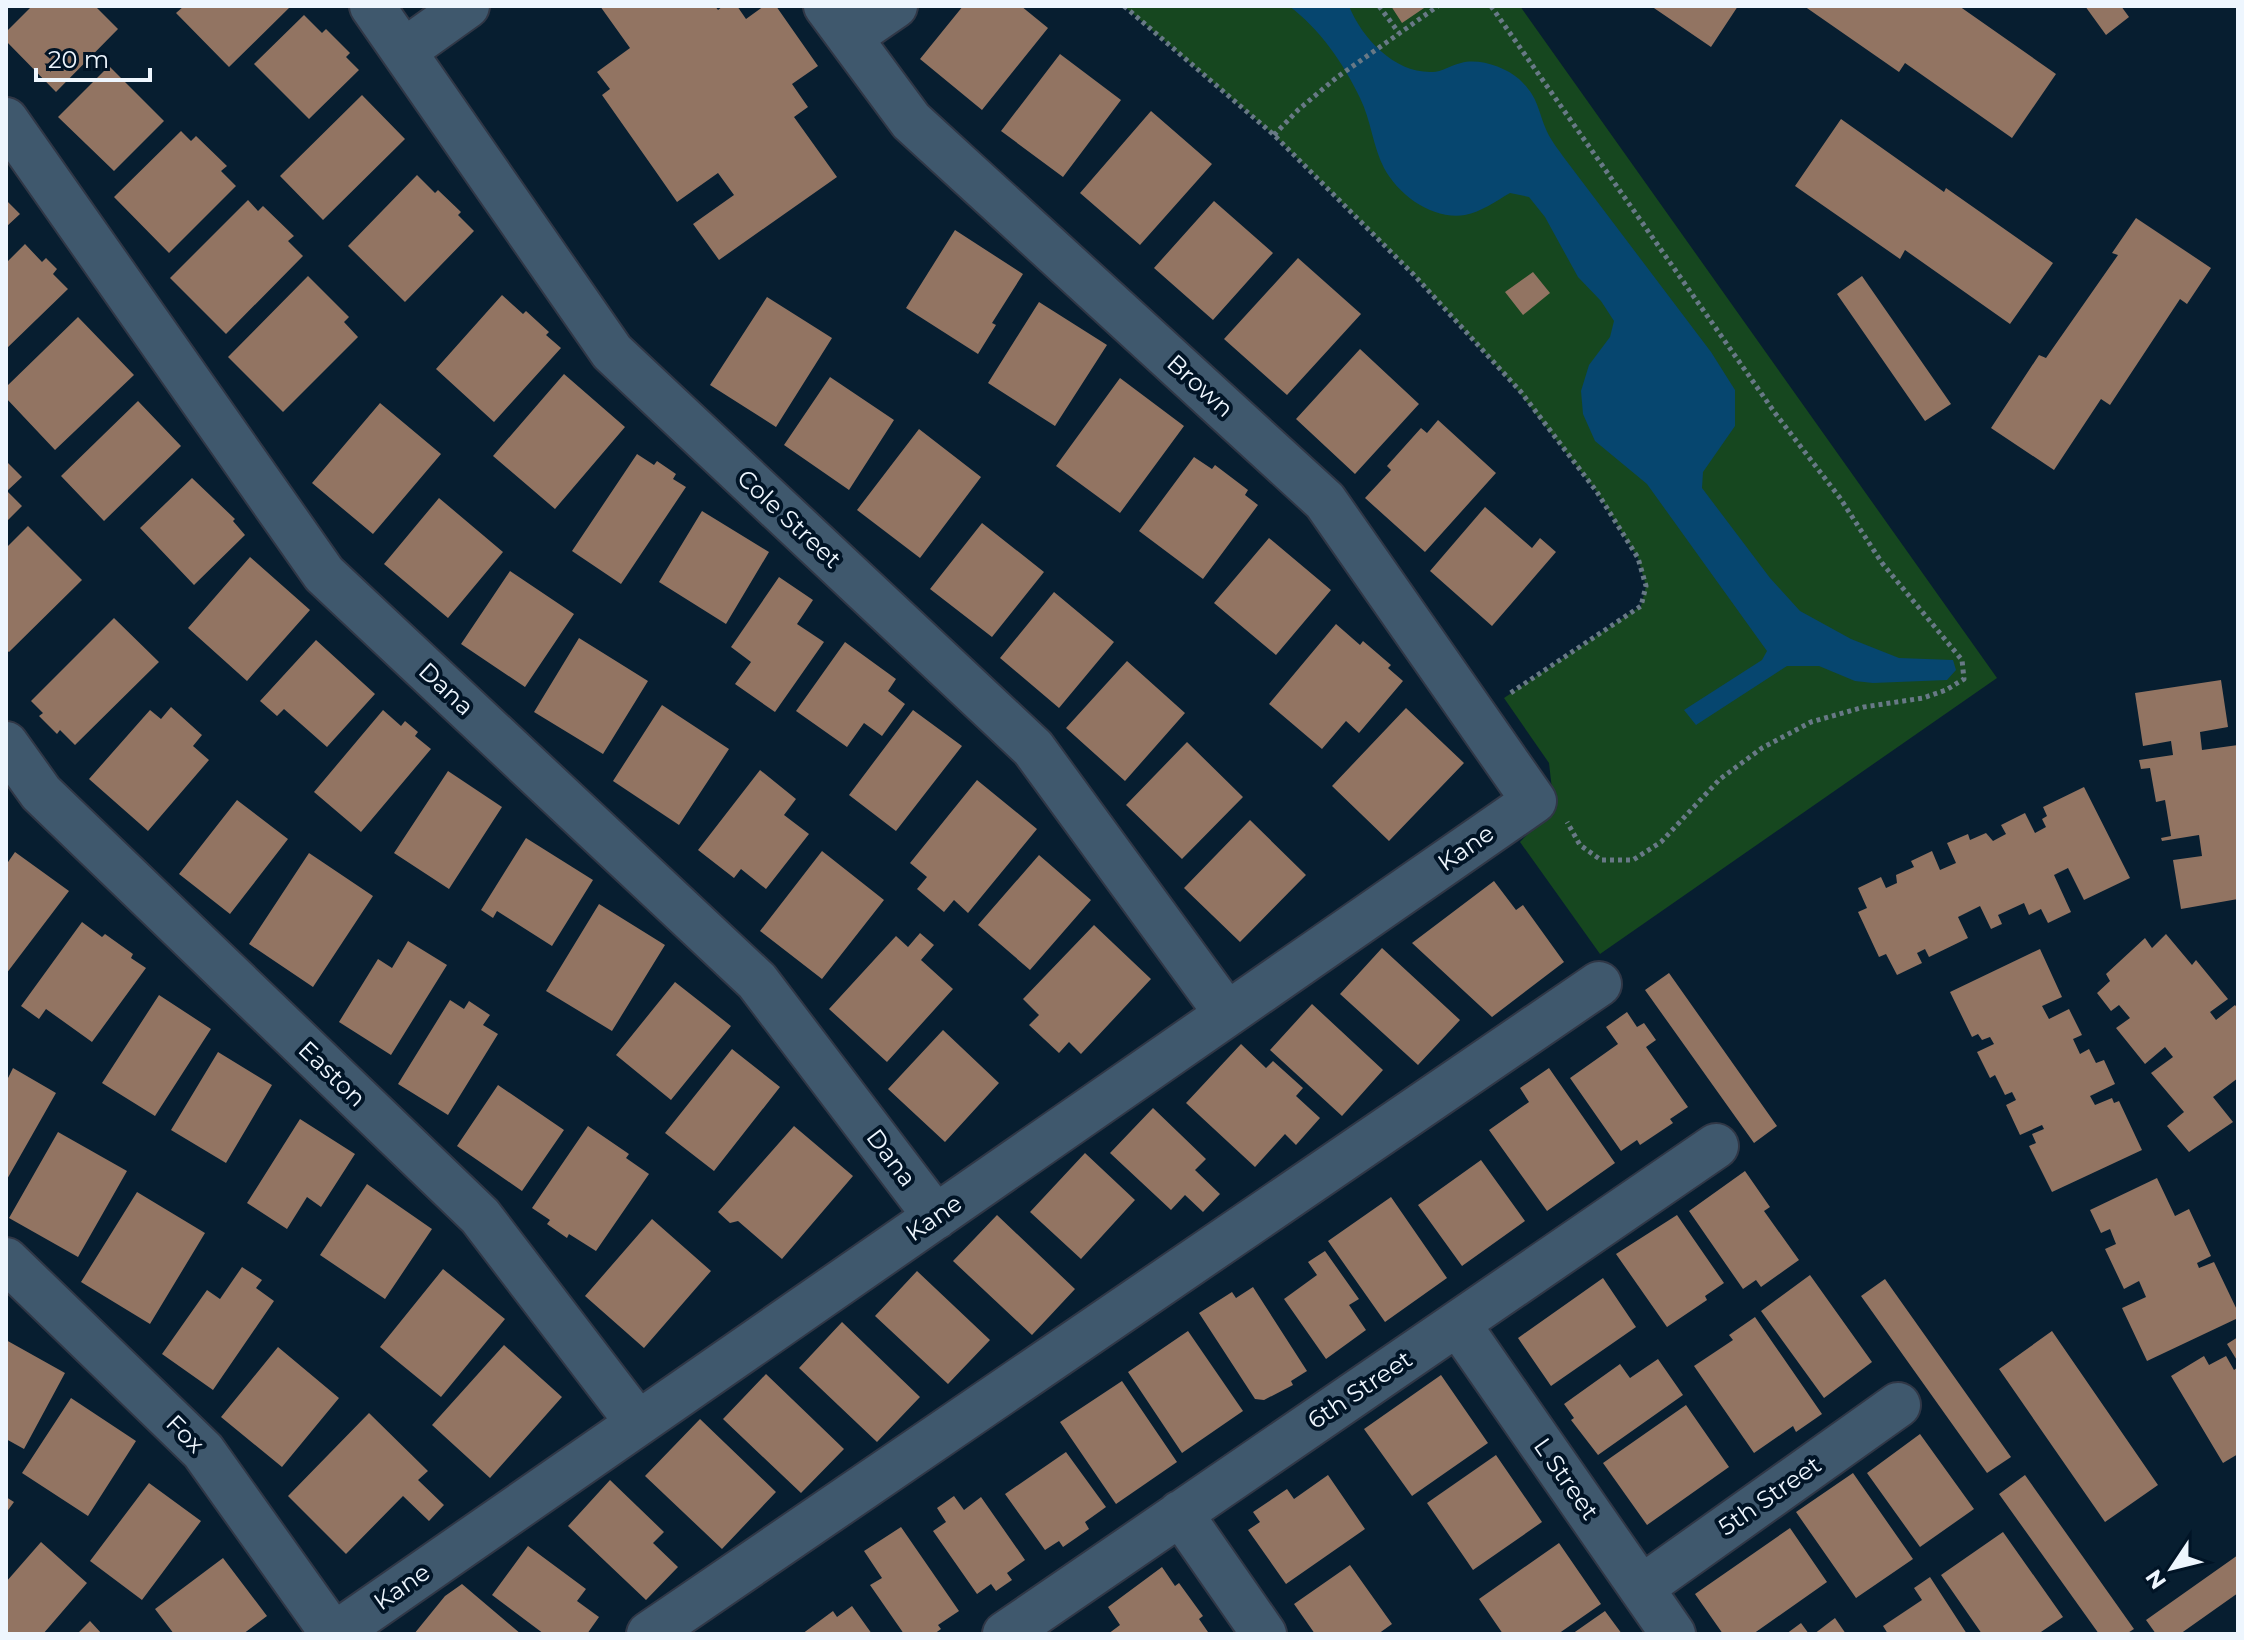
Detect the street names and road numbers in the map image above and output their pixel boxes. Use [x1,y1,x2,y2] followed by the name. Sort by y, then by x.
[1161,348,1240,423] street label: Brown
[731,463,847,574] street label: Cole Street
[413,656,480,721] street label: Dana
[1432,818,1499,877] street label: Kane
[293,1035,372,1113] street label: Easton
[860,1123,922,1192] street label: Dana
[900,1188,967,1247] street label: Kane
[1302,1344,1418,1435] street label: 6th Street
[160,1408,211,1459] street label: Fox
[1528,1432,1605,1525] street label: L Street
[1713,1450,1827,1541] street label: 5th Street
[368,1557,435,1616] street label: Kane

